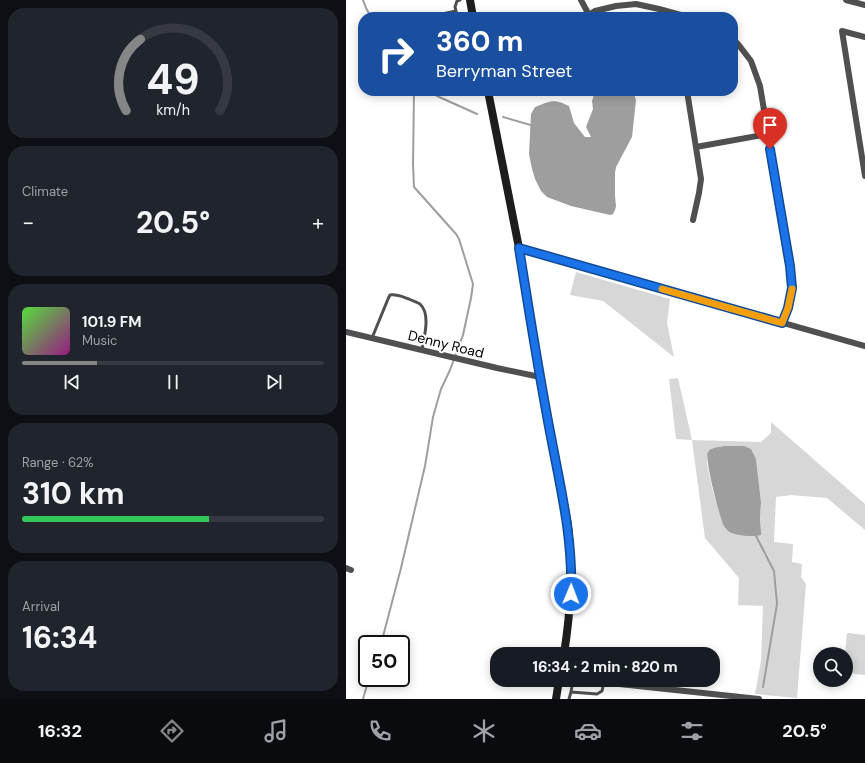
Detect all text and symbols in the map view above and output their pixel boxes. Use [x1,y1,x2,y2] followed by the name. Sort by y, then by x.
[436,23,523,60] text: 360 m
[370,28,422,80] icon: right
[146,53,200,107] text: 49
[436,59,572,83] text: Berryman Street
[156,101,190,119] text: km/h
[753,108,787,149] pin
[759,114,781,136] icon: arrive
[22,183,68,200] text: Climate
[136,203,210,242] text: 20.5°
[22,208,34,237] text: −
[312,208,324,237] text: +
[82,312,142,332] text: 101.9 FM
[406,326,486,362] street label: Denny Road
[82,332,117,349] text: Music
[61,371,83,393] icon: previous
[162,371,184,393] icon: pause
[263,371,285,393] icon: next
[22,454,93,471] text: Range · 62%
[22,474,125,513] text: 310 km
[550,573,592,615] position arrow
[22,598,60,615] text: Arrival
[22,618,97,657] text: 16:34
[358,635,410,687] speed limit sign: 50
[813,647,853,687] map controls
[813,647,853,687] button: search
[532,657,678,677] text: 16:34 · 2 min · 820 m
[158,717,186,745] icon: directions
[262,717,290,745] icon: music
[366,717,394,745] icon: phone
[470,717,498,745] icon: climate
[574,717,602,745] icon: car
[678,717,706,745] icon: filters
[38,719,82,743] text: 16:32
[782,719,827,743] text: 20.5°

